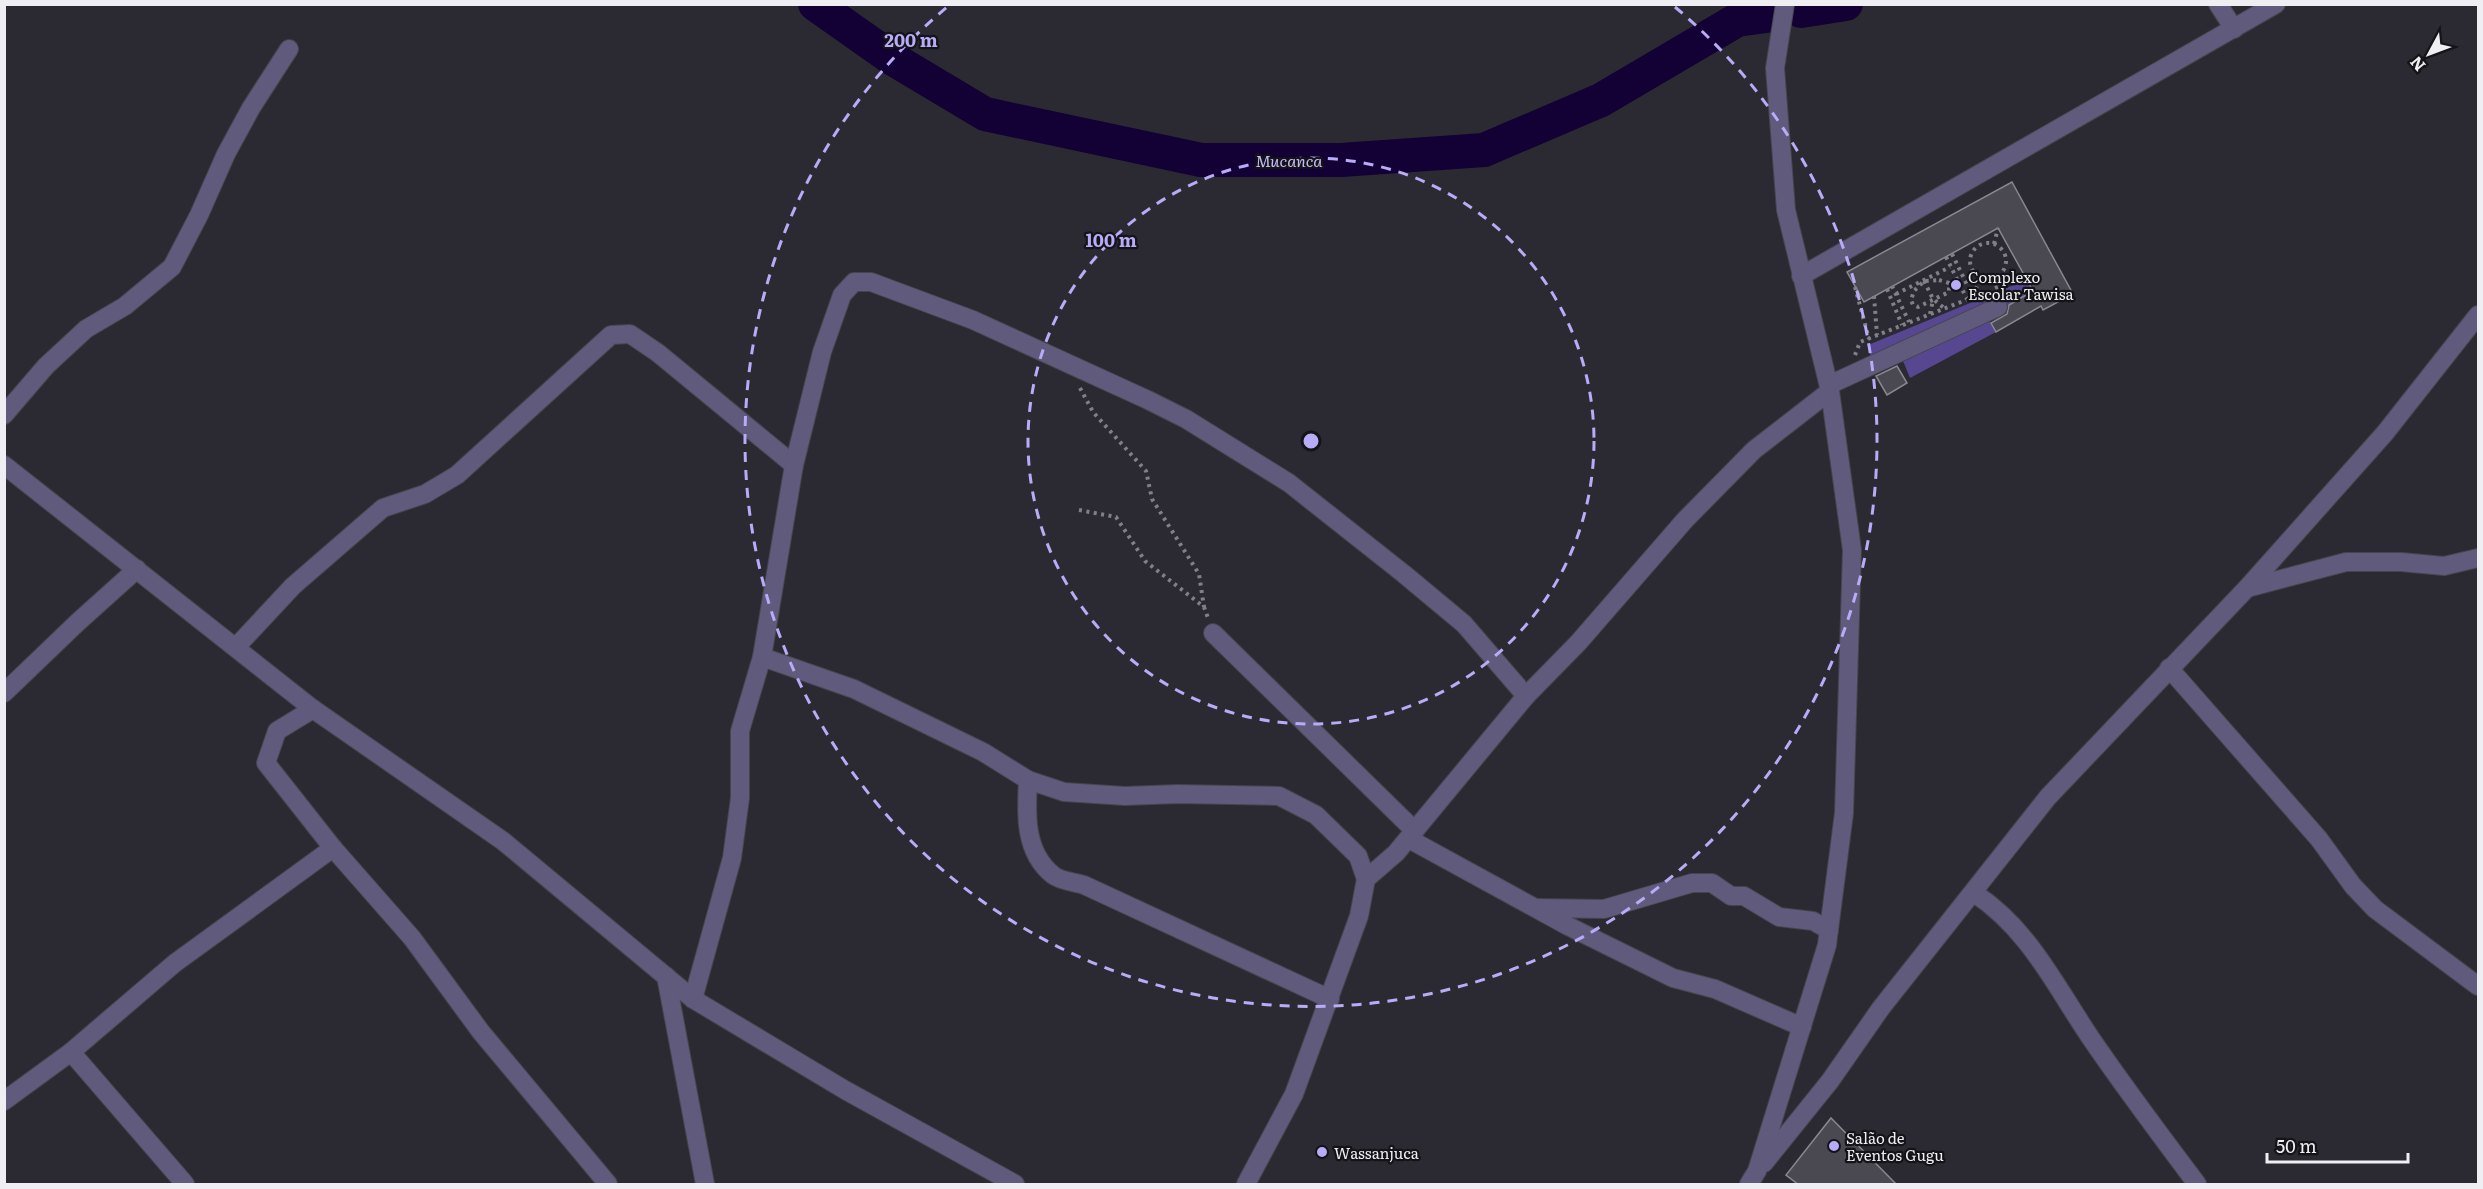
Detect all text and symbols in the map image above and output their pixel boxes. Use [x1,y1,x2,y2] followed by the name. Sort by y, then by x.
[2399,24,2459,84] north arrow
[884,26,938,53] text: 200 m
[2403,52,2430,77] text: N
[1256,148,1323,172] water label: Mucanca
[1085,226,1137,253] text: 100 m
[1968,265,2075,305] place label: Complexo Escolar Tawisa
[1949,278,1963,292] marker: Complexo Escolar Tawisa
[1301,431,1321,451] centre of rings
[1846,1126,1944,1166] place label: Salão de Eventos Gugu
[2267,1126,2408,1164] scale bar
[2276,1132,2317,1159] text: 50 m
[1827,1139,1841,1153] marker: Salão de Eventos Gugu
[1334,1141,1420,1164] place label: Wassanjuca
[1315,1145,1329,1159] marker: Wassanjuca

